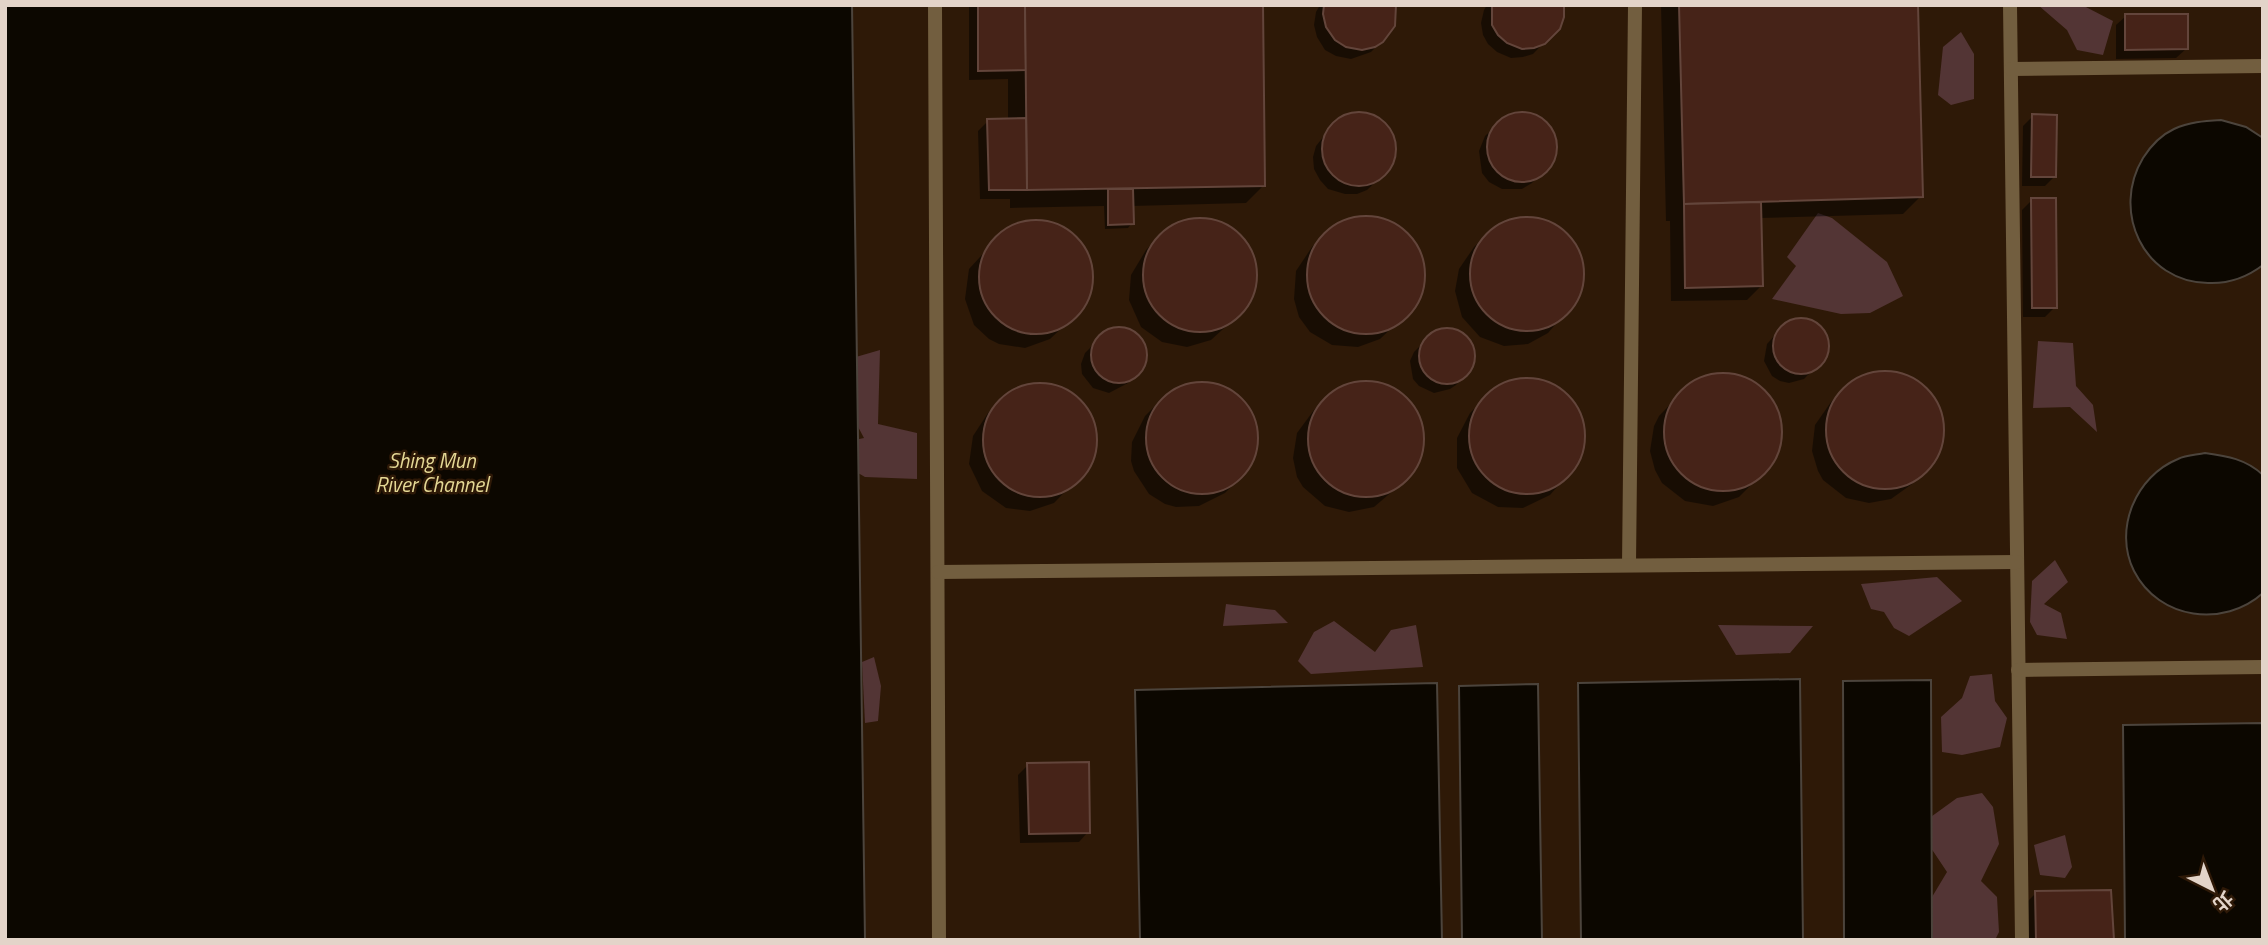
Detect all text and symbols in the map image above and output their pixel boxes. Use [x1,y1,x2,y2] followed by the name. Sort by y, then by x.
[375,444,491,500] water label: Shing Mun River Channel
[2177,854,2247,924] north arrow
[2207,885,2240,919] text: 北

